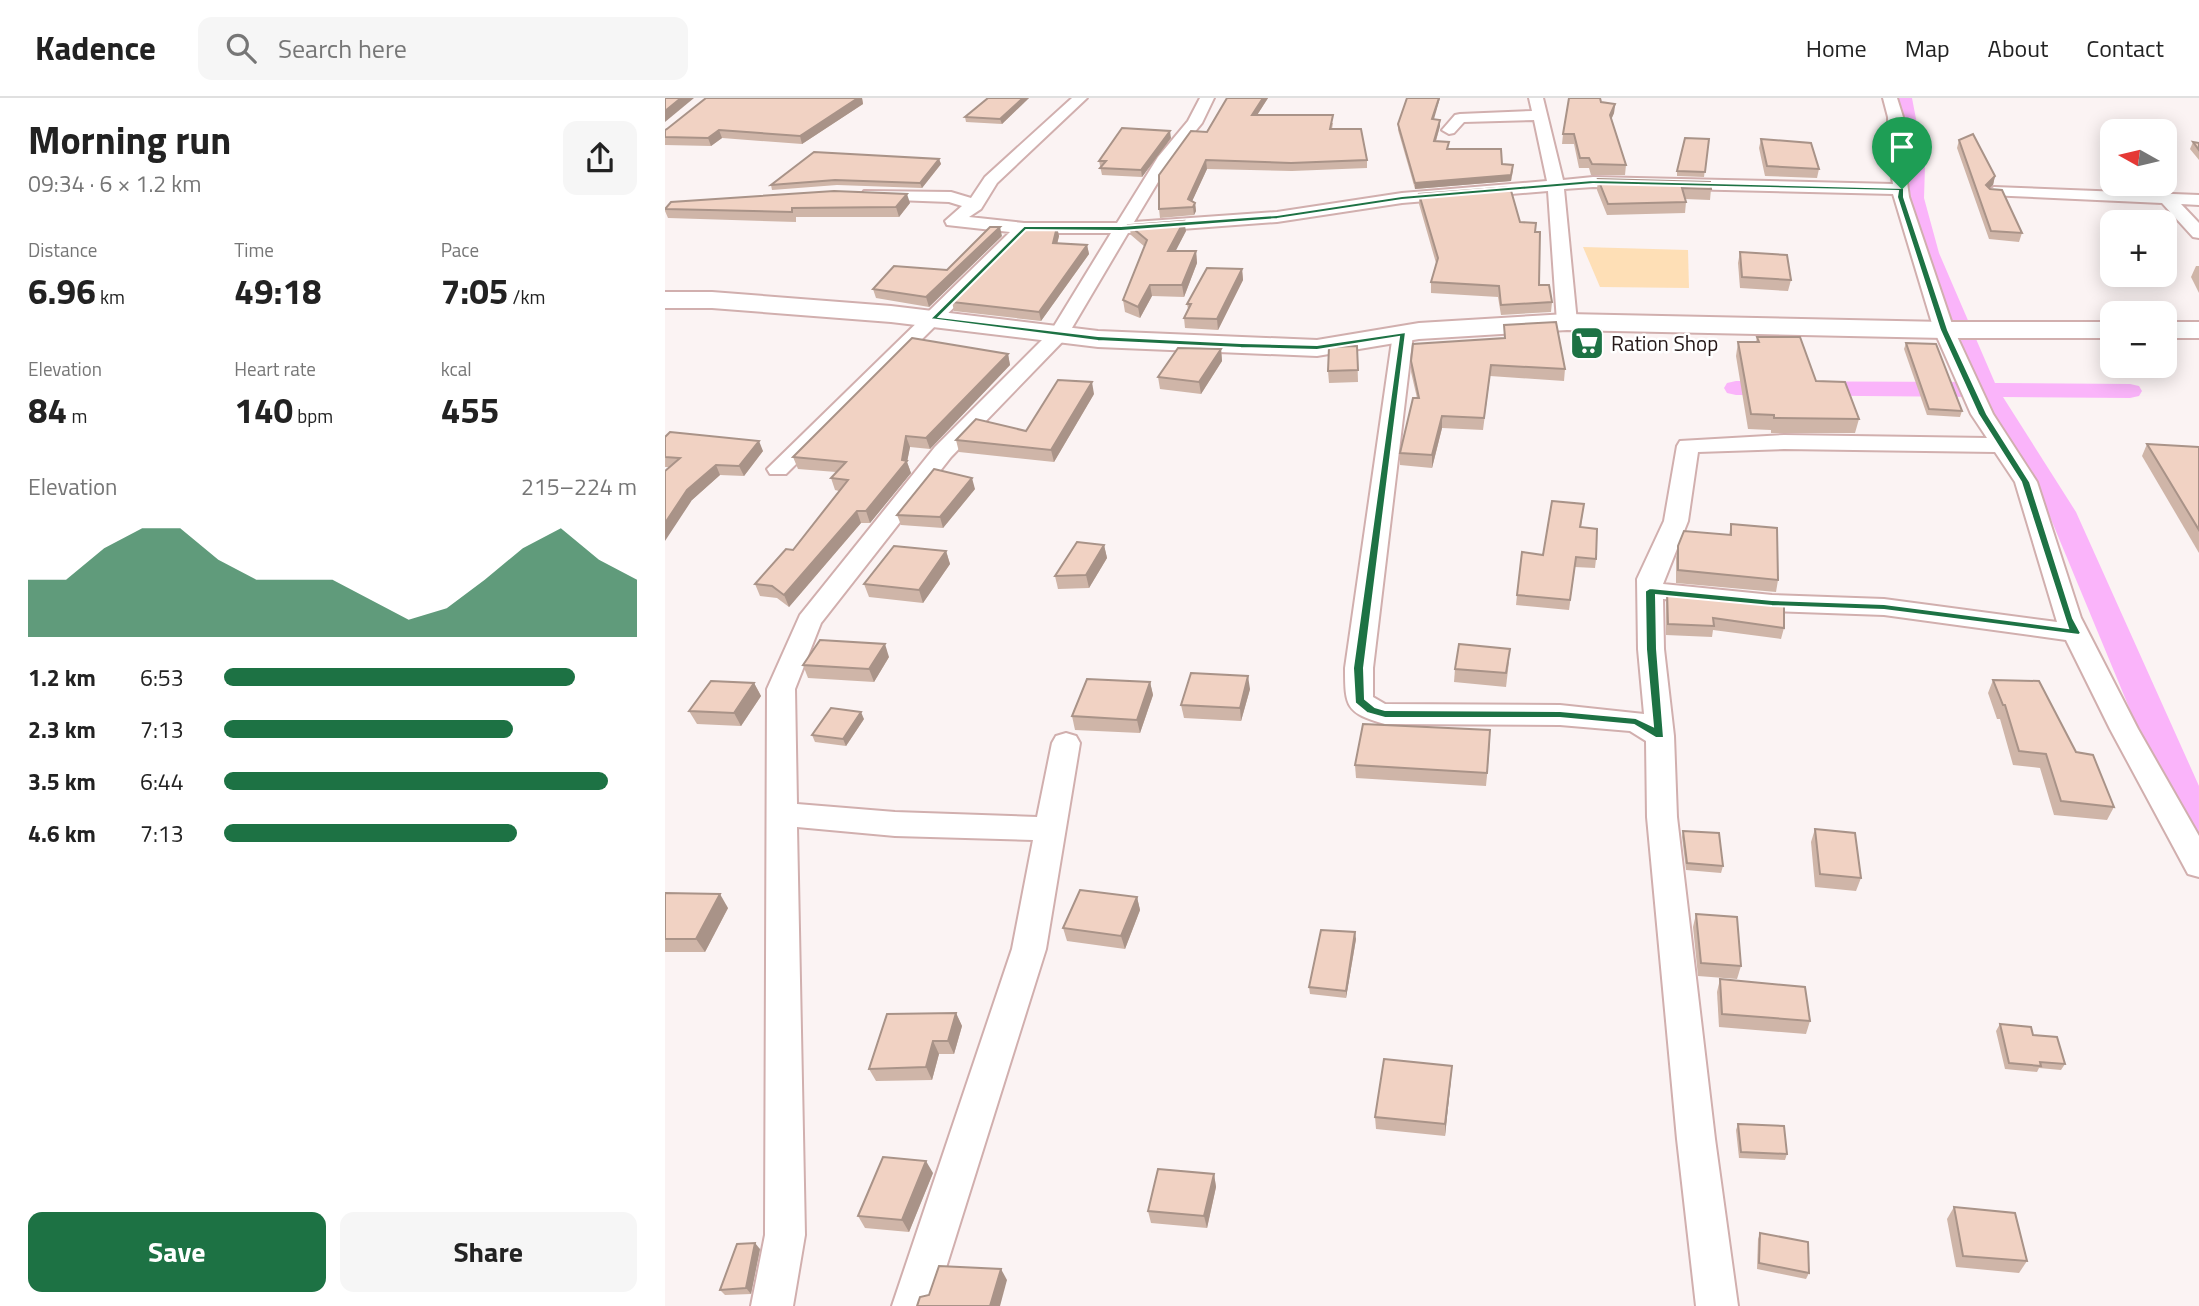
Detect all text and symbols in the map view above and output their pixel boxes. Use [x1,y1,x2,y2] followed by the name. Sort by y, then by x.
[198,17,688,80] search box
[35,23,156,73] text: Kadence
[222,29,260,67] icon: search
[278,29,407,68] text: Search here
[1806,30,1867,66] text: Home
[1905,30,1950,66] text: Map
[1988,30,2048,66] text: About
[2086,30,2164,66] text: Contact
[28,111,231,169] text: Morning run
[1872,117,1932,189] pin
[2100,119,2177,196] north arrow
[2100,119,2177,378] map controls
[563,121,637,195] button: share
[1883,128,1921,166] icon: arrive
[28,166,202,201] text: 09:34 · 6 × 1.2 km
[2100,210,2177,287] button: +
[28,235,97,264] text: Distance
[234,235,274,264] text: Time
[441,235,479,264] text: Pace
[28,264,96,318] text: 6.96
[234,264,322,318] text: 49:18
[441,264,508,318] text: 7:05
[96,282,125,311] text: km
[508,282,545,311] text: /km
[2100,301,2177,378] button: −
[1568,324,1606,362] supermarket icon: Ration Shop
[1611,327,1718,359] place label: Ration Shop
[28,354,102,383] text: Elevation
[234,354,316,383] text: Heart rate
[441,354,472,383] text: kcal
[28,383,67,437] text: 84
[234,383,293,437] text: 140
[441,383,499,437] text: 455
[67,401,87,430] text: m
[293,401,333,430] text: bpm
[28,469,117,504] text: Elevation
[521,469,637,504] text: 215–224 m
[28,660,96,695] text: 1.2 km
[140,660,184,695] text: 6:53
[28,712,96,747] text: 2.3 km
[140,712,184,747] text: 7:13
[28,764,96,799] text: 3.5 km
[140,764,184,799] text: 6:44
[28,816,96,851] text: 4.6 km
[140,816,184,851] text: 7:13
[28,1212,326,1292] button: Save
[340,1212,637,1292] button: Share

